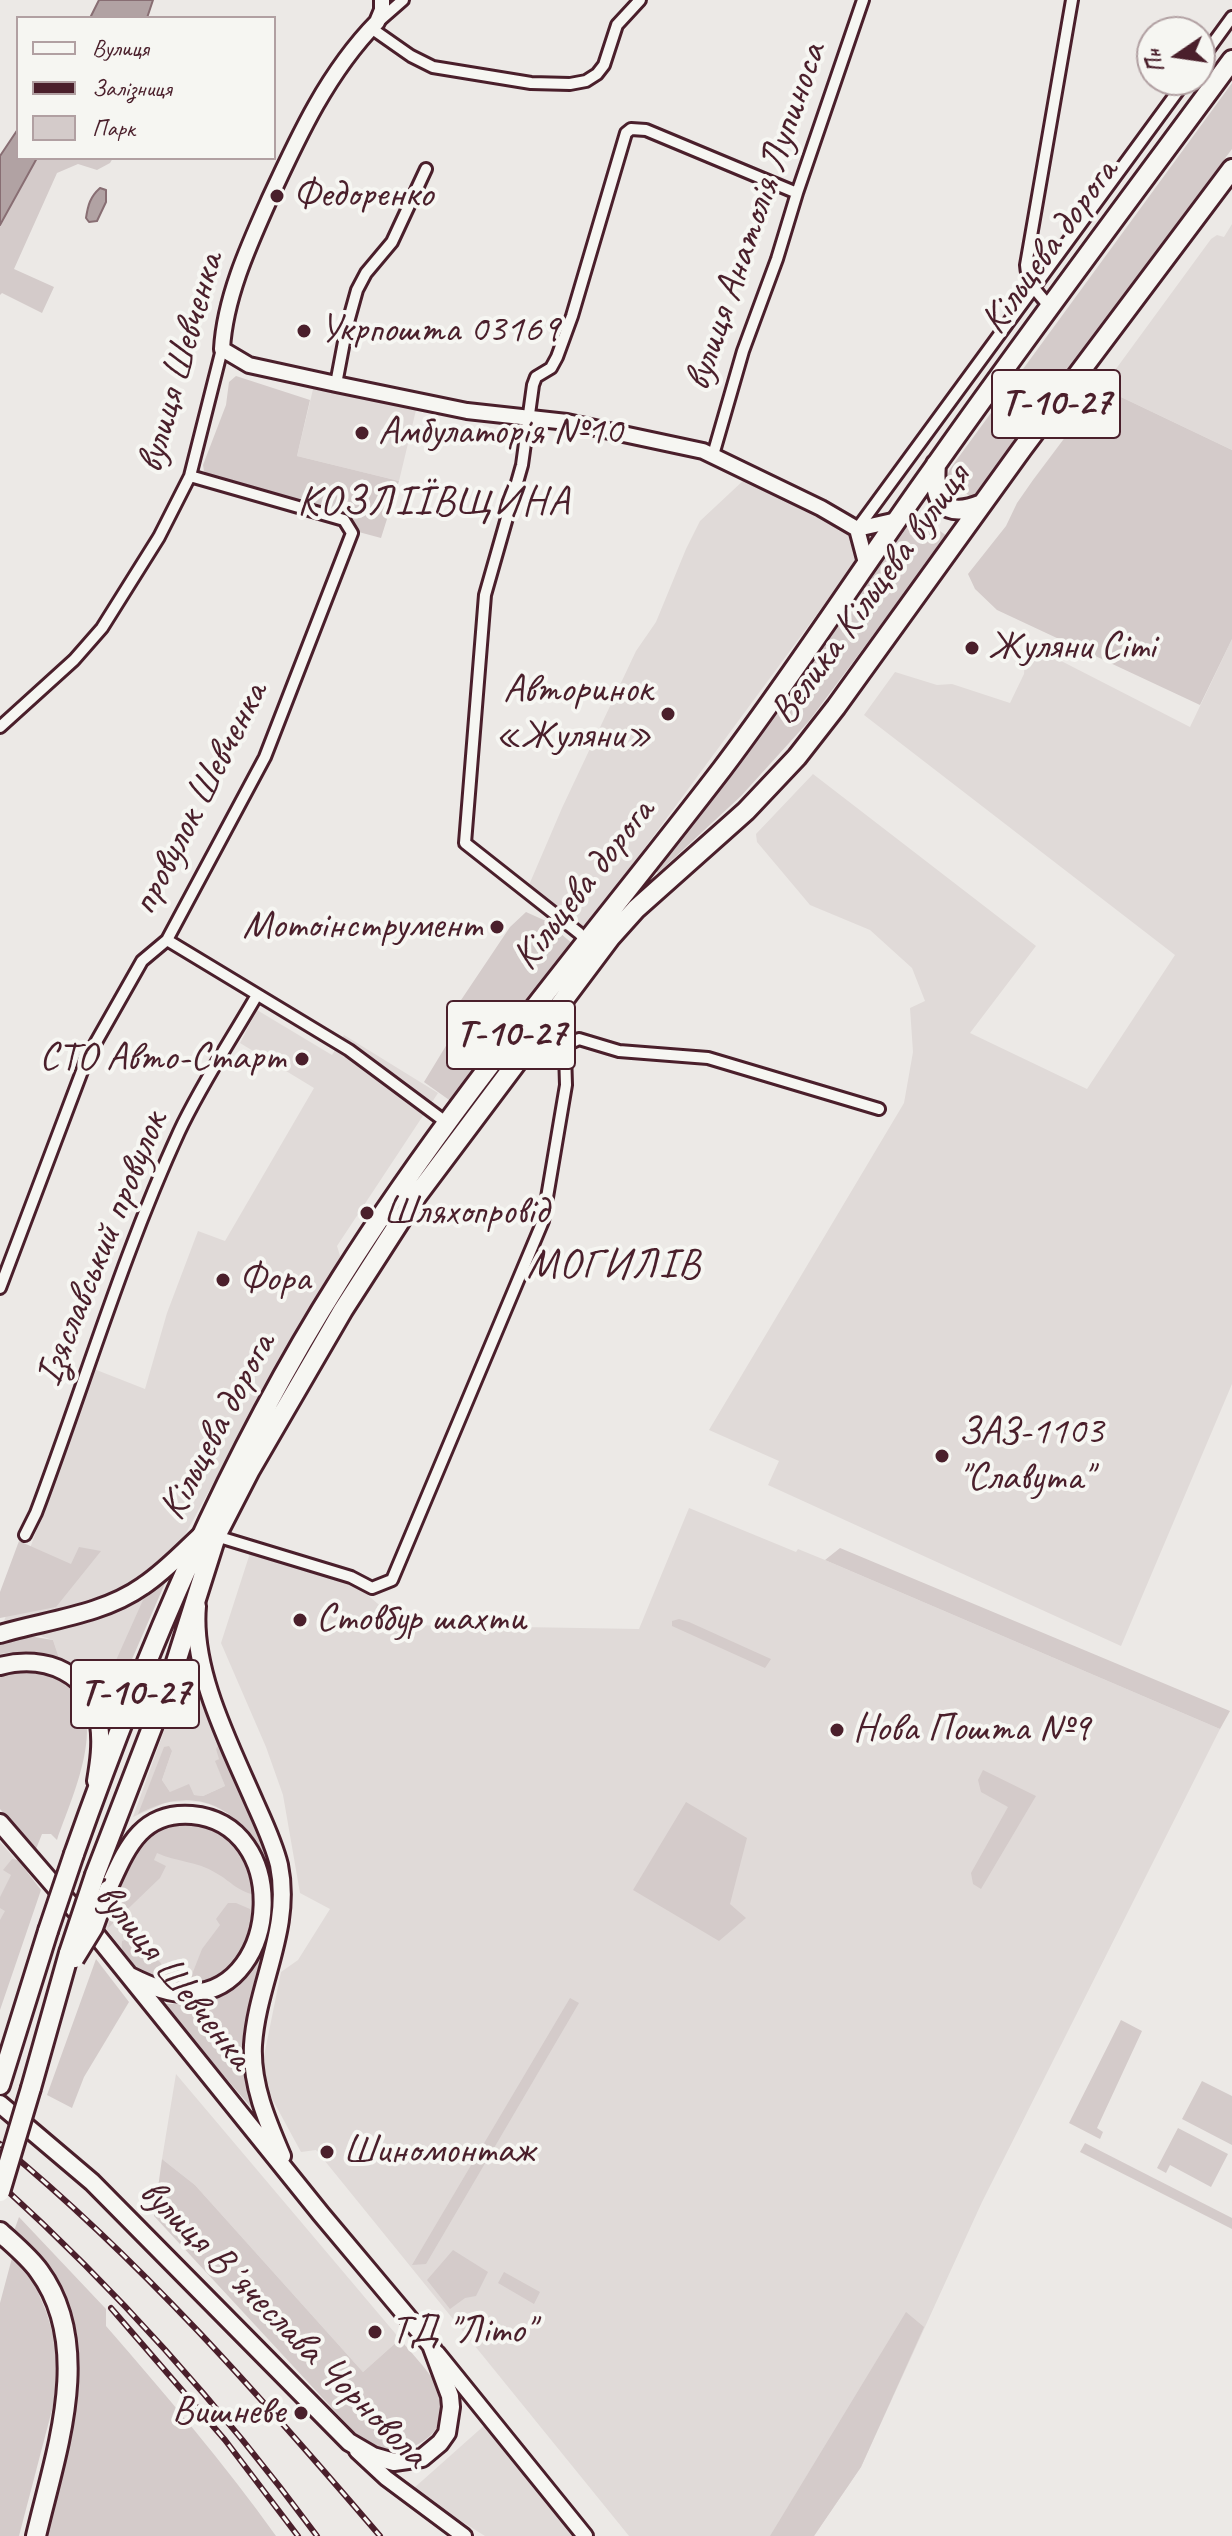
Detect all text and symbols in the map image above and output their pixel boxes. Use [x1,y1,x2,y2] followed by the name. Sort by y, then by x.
[16,16,276,160] legend
[1136,16,1216,96] north arrow
[92,33,149,63] text: Вулиця
[674,37,838,397] street label: вулиця Анатолія Лупиноса
[1138,47,1171,75] text: Пн
[92,73,171,103] text: Залізниця
[92,113,135,143] text: Парк
[971,150,1129,344] street label: Кільцева дорога
[293,172,433,220] place label: Федоренко
[268,187,286,205] marker: Федоренко
[127,248,235,478] street label: вулиця Шевченка
[320,307,560,355] place label: Укрпошта 03169
[295,322,313,340] marker: Укрпошта 03169
[992,370,1120,438] road number: Т-10-27
[378,409,622,457] place label: Амбулаторія №10
[353,424,371,442] marker: Амбулаторія №10
[760,456,982,734] street label: Велика Кільцева вулиця
[297,478,571,528] district label: КОЗЛІЇВЩИНА
[988,624,1155,672] place label: Жуляни Сіті
[963,639,981,657] marker: Жуляни Сіті
[495,667,652,761] place label: Авторинок «Жуляни»
[121,675,279,923] street label: провулок Шевченка
[659,705,677,723] marker: Авторинок «Жуляни»
[502,790,666,980] street label: Кільцева дорога
[242,903,481,951] place label: Мотоінструмент
[488,918,506,936] marker: Мотоінструмент
[447,1001,575,1069] road number: Т-10-27
[39,1035,286,1083] place label: СТО Авто-Старт
[293,1050,311,1068] marker: СТО Авто-Старт
[25,1105,179,1393] street label: Ізяславський провулок
[383,1189,548,1237] place label: Шляхопровід
[358,1204,376,1222] marker: Шляхопровід
[526,1241,702,1291] district label: МОГИЛІВ
[239,1256,310,1304] place label: Фора
[214,1271,232,1289] marker: Фора
[149,1326,287,1528] street label: Кільцева дорога
[958,1409,1103,1503] place label: ЗАЗ-1103 "Славута"
[933,1447,951,1465] marker: ЗАЗ-1103 "Славута"
[316,1596,526,1644] place label: Стовбур шахти
[291,1611,309,1629] marker: Стовбур шахти
[71,1660,199,1728] road number: Т-10-27
[853,1706,1090,1754] place label: Нова Пошта №9
[828,1721,846,1739] marker: Нова Пошта №9
[83,1874,263,2080] street label: вулиця Шевченка
[343,2128,534,2176] place label: Шиномонтаж
[318,2143,336,2161] marker: Шиномонтаж
[128,2169,438,2479] street label: вулиця Вʼячеслава Чорновола
[391,2308,534,2356] place label: ТД "Літо"
[366,2323,384,2341] marker: ТД "Літо"
[172,2389,285,2437] place label: Вишневе
[292,2404,310,2422] marker: Вишневе

